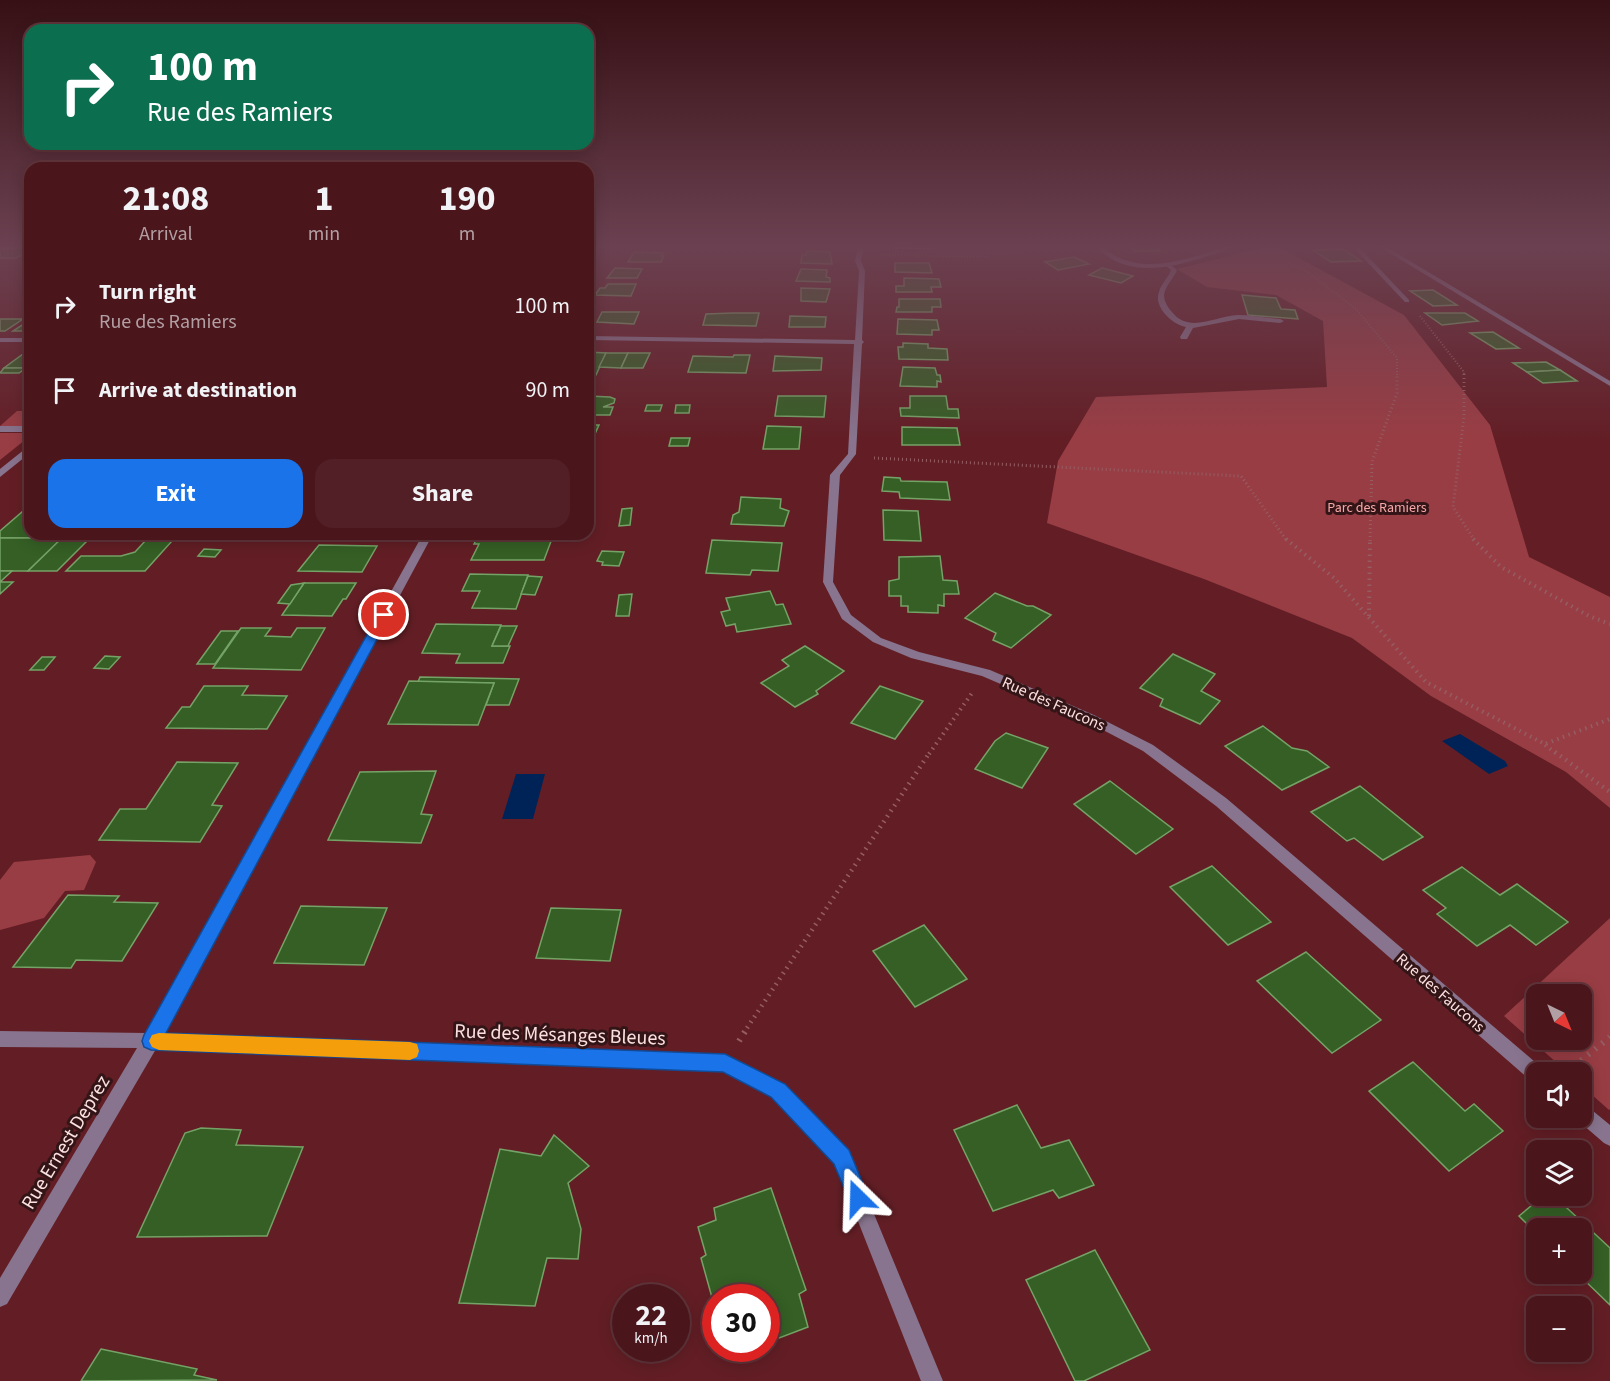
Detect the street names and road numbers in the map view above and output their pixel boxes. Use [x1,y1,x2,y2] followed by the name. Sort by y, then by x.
[998,671,1109,737] street label: Rue des Faucons
[1391,948,1490,1038] street label: Rue des Faucons
[454,1017,666,1053] street label: Rue des Mésanges Bleues
[15,1070,117,1215] street label: Rue Ernest Deprez

